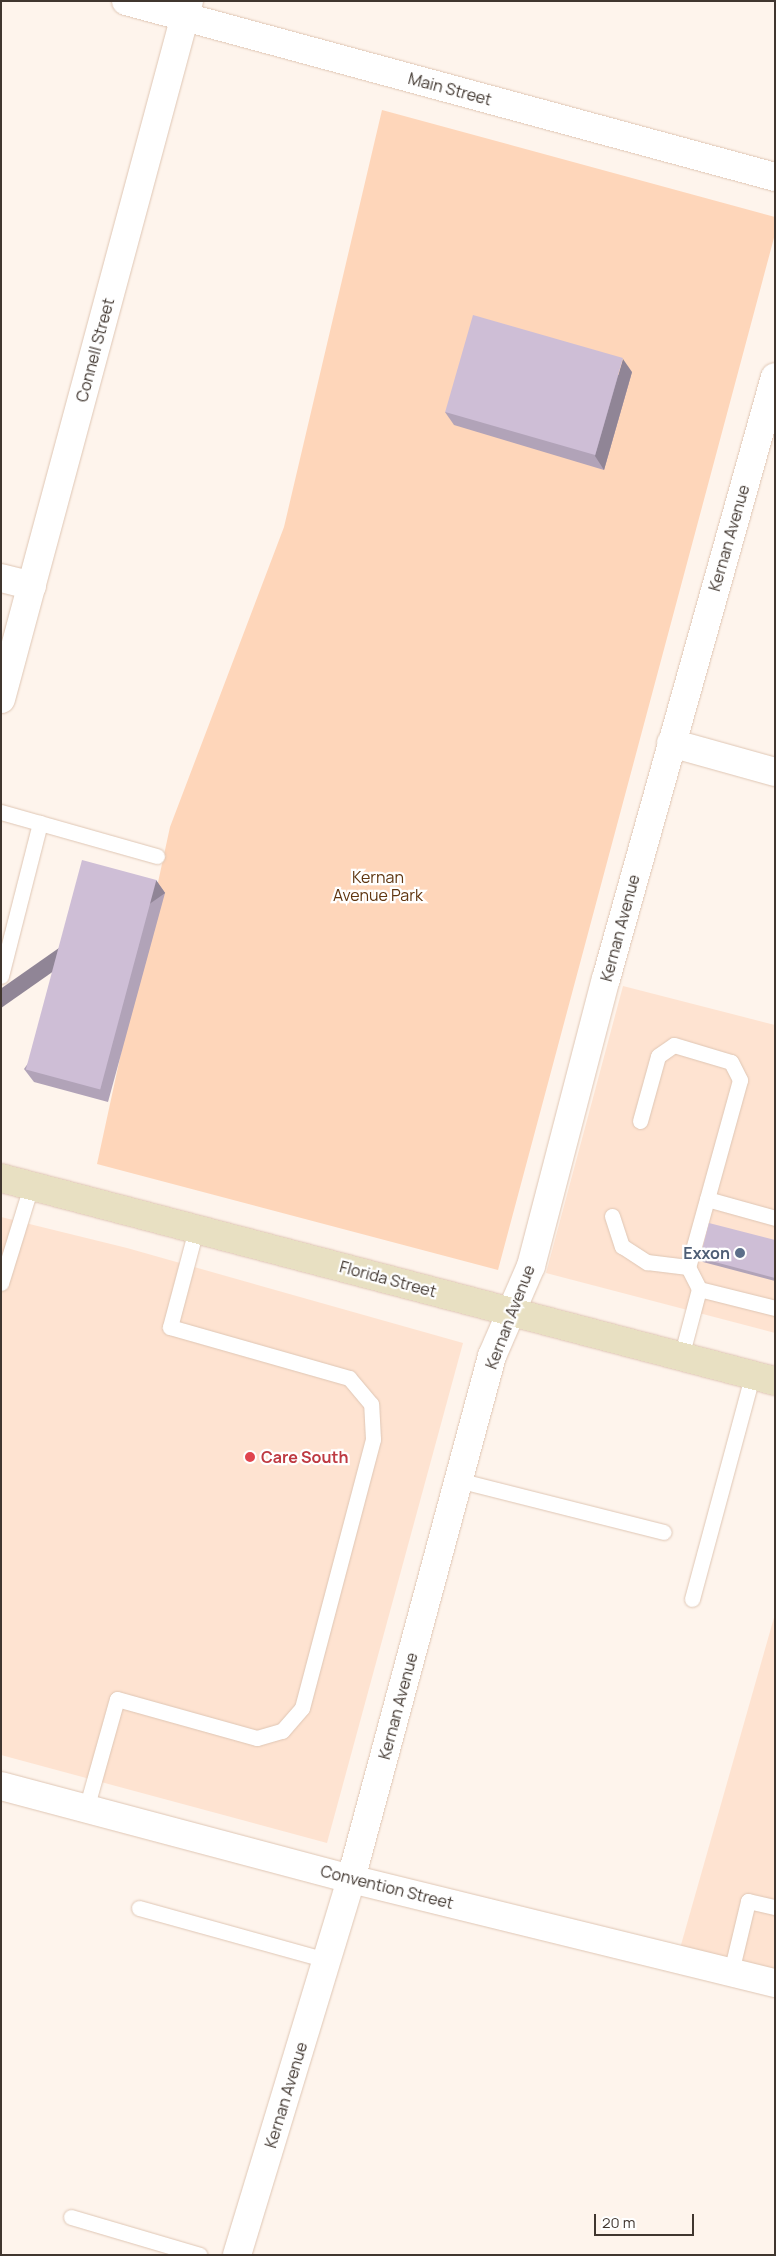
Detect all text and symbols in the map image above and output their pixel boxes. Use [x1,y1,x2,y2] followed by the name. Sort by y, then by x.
[406,69,494,109] street label: Main Street
[72,296,118,404] street label: Connell Street
[705,483,753,593] street label: Kernan Avenue
[333,867,423,905] park label: Kernan Avenue Park
[597,872,643,984] street label: Kernan Avenue
[683,1243,730,1263] place label: Exxon
[734,1247,746,1259] marker: Exxon
[338,1257,438,1301] street label: Florida Street
[481,1262,539,1372] street label: Kernan Avenue
[261,1447,348,1467] place label: Care South
[243,1450,257,1464] marker: Care South
[375,1650,421,1762] street label: Kernan Avenue
[319,1861,455,1913] street label: Convention Street
[261,2040,311,2150] street label: Kernan Avenue
[596,2204,696,2236] scale bar
[602,2212,635,2233] text: 20 m

